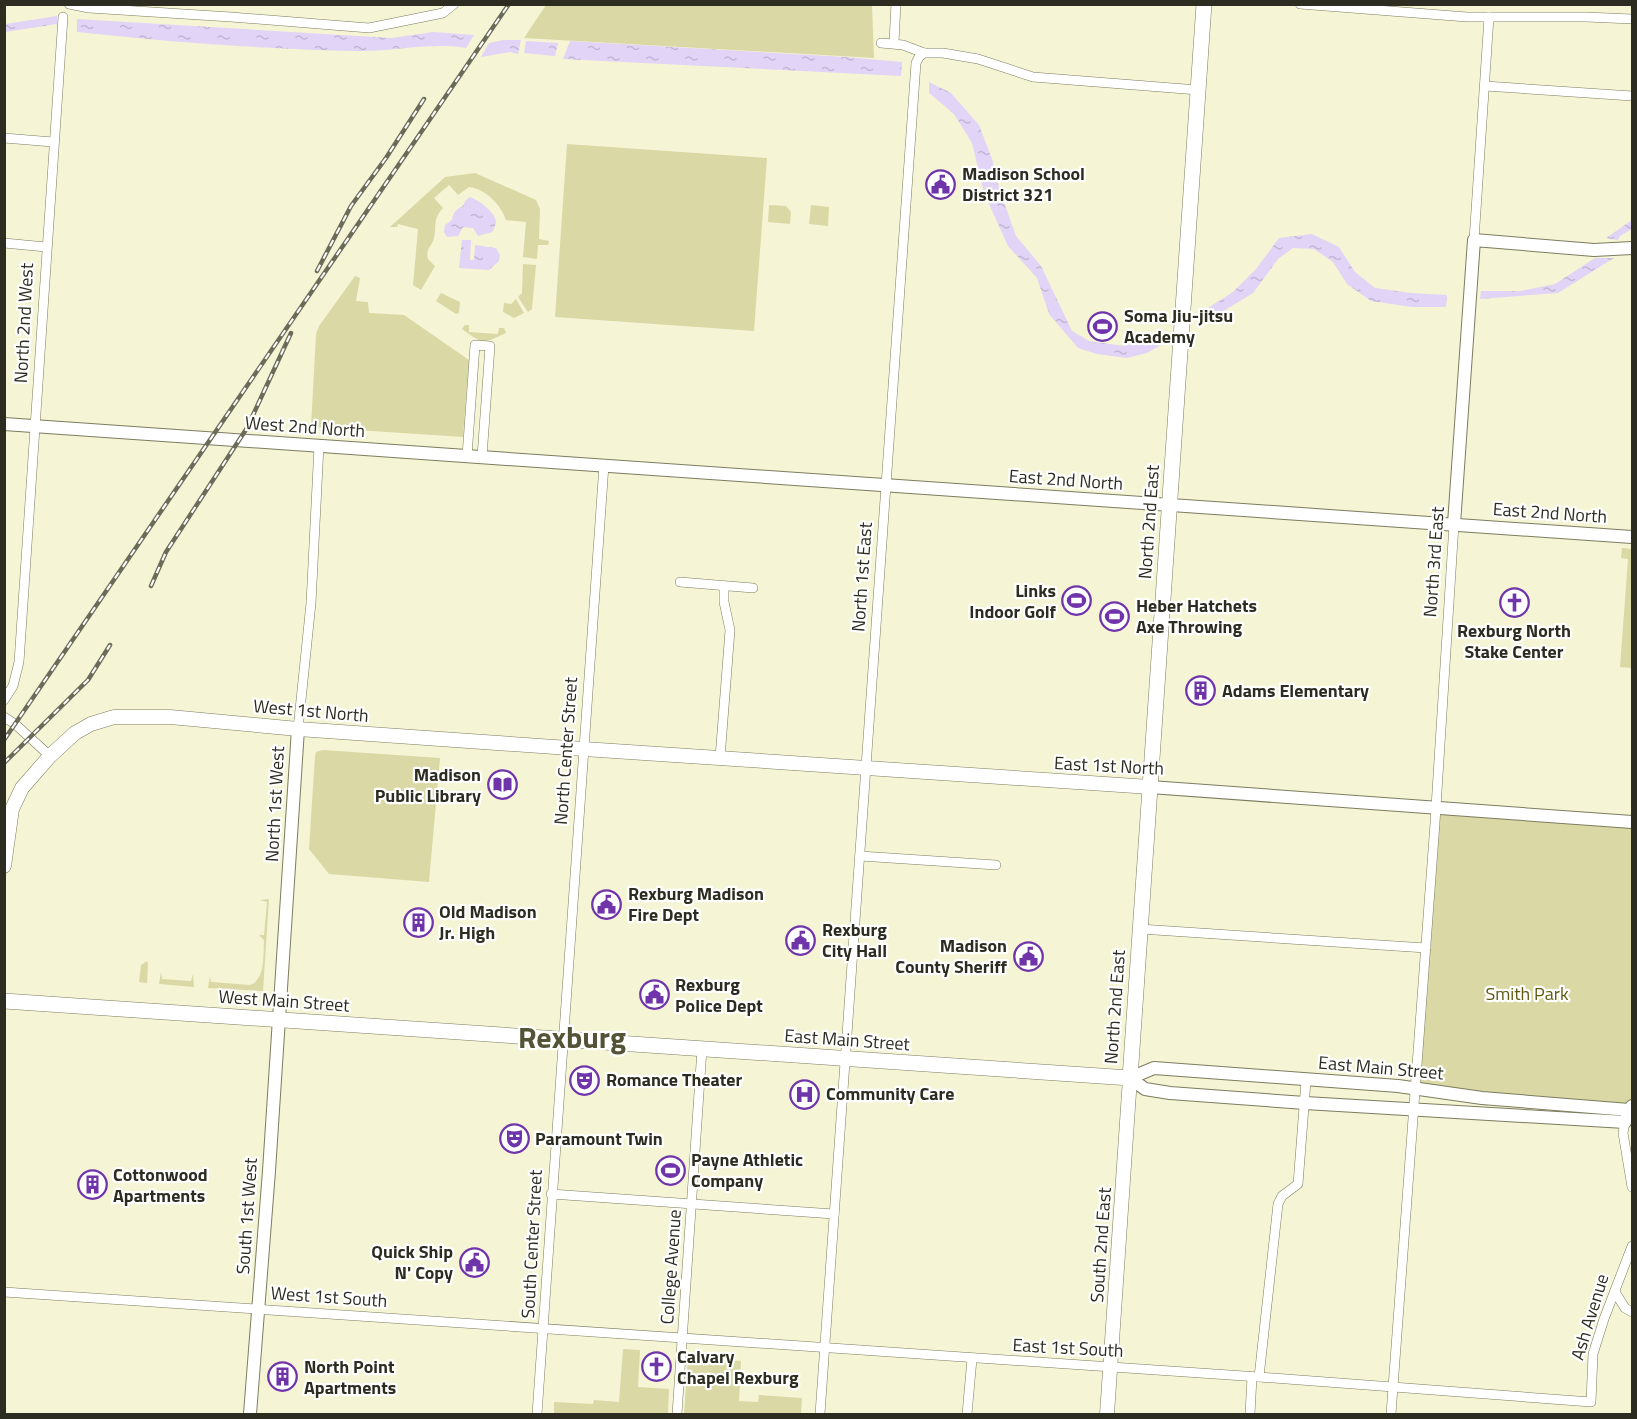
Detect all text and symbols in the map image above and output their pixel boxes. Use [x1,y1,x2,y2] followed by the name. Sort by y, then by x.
[962,160,1085,208] place label: Madison School District 321
[925,168,957,200] public building icon: Madison School District 321
[7,262,40,384] street label: North 2nd West
[1124,302,1233,350] place label: Soma Jiu-jitsu Academy
[1087,310,1119,342] sports icon: Soma Jiu-jitsu Academy
[244,409,366,444] street label: West 2nd North
[1008,462,1124,497] street label: East 2nd North
[1131,463,1166,580] street label: North 2nd East
[1492,495,1608,530] street label: East 2nd North
[1416,505,1451,618] street label: North 3rd East
[844,520,879,633] street label: North 1st East
[969,577,1057,625] place label: Links Indoor Golf
[1061,585,1093,617] sports icon: Links Indoor Golf
[1498,586,1530,618] church icon: Rexburg North Stake Center
[1136,592,1257,640] place label: Heber Hatchets Axe Throwing
[1099,600,1131,632] sports icon: Heber Hatchets Axe Throwing
[1457,617,1571,665] place label: Rexburg North Stake Center
[547,675,584,826] street label: North Center Street
[1185,675,1217,707] building icon: Adams Elementary
[1222,677,1369,704] place label: Adams Elementary
[252,692,370,729] street label: West 1st North
[258,745,291,863] street label: North 1st West
[1053,749,1165,782] street label: East 1st North
[375,761,481,809] place label: Madison Public Library
[486,769,518,801] library icon: Madison Public Library
[628,880,764,928] place label: Rexburg Madison Fire Dept
[591,888,623,920] public building icon: Rexburg Madison Fire Dept
[439,898,537,946] place label: Old Madison Jr. High
[402,906,434,938] building icon: Old Madison Jr. High
[822,916,887,964] place label: Rexburg City Hall
[785,924,817,956] public building icon: Rexburg City Hall
[895,932,1008,980] place label: Madison County Sheriff
[1012,940,1044,972] public building icon: Madison County Sheriff
[1097,948,1132,1065] street label: North 2nd East
[675,971,763,1019] place label: Rexburg Police Dept
[638,979,670,1011] public building icon: Rexburg Police Dept
[1485,980,1569,1007] park label: Smith Park
[218,982,351,1019] street label: West Main Street
[518,1014,626,1060] district label: Rexburg
[783,1022,911,1057] street label: East Main Street
[1317,1049,1446,1086] street label: East Main Street
[569,1064,601,1096] theatre icon: Romance Theater
[606,1066,742,1093] place label: Romance Theater
[789,1078,821,1110] hospital icon: Community Care
[826,1080,954,1107] place label: Community Care
[498,1123,530,1155] theatre icon: Paramount Twin
[535,1125,663,1152] place label: Paramount Twin
[691,1146,803,1194] place label: Payne Athletic Company
[654,1154,686,1186] sports icon: Payne Athletic Company
[229,1156,264,1275] street label: South 1st West
[113,1161,208,1209] place label: Cottonwood Apartments
[514,1168,549,1319] street label: South Center Street
[76,1169,108,1201] building icon: Cottonwood Apartments
[1083,1186,1118,1304] street label: South 2nd East
[653,1209,688,1325] street label: College Avenue
[371,1238,453,1286] place label: Quick Ship N' Copy
[458,1246,490,1278] public building icon: Quick Ship N' Copy
[1564,1270,1615,1363] street label: Ash Avenue
[270,1279,388,1314] street label: West 1st South
[1012,1331,1124,1364] street label: East 1st South
[677,1343,799,1391] place label: Calvary Chapel Rexburg
[640,1351,672,1383] church icon: Calvary Chapel Rexburg
[304,1353,396,1401] place label: North Point Apartments
[267,1361,299,1393] building icon: North Point Apartments

